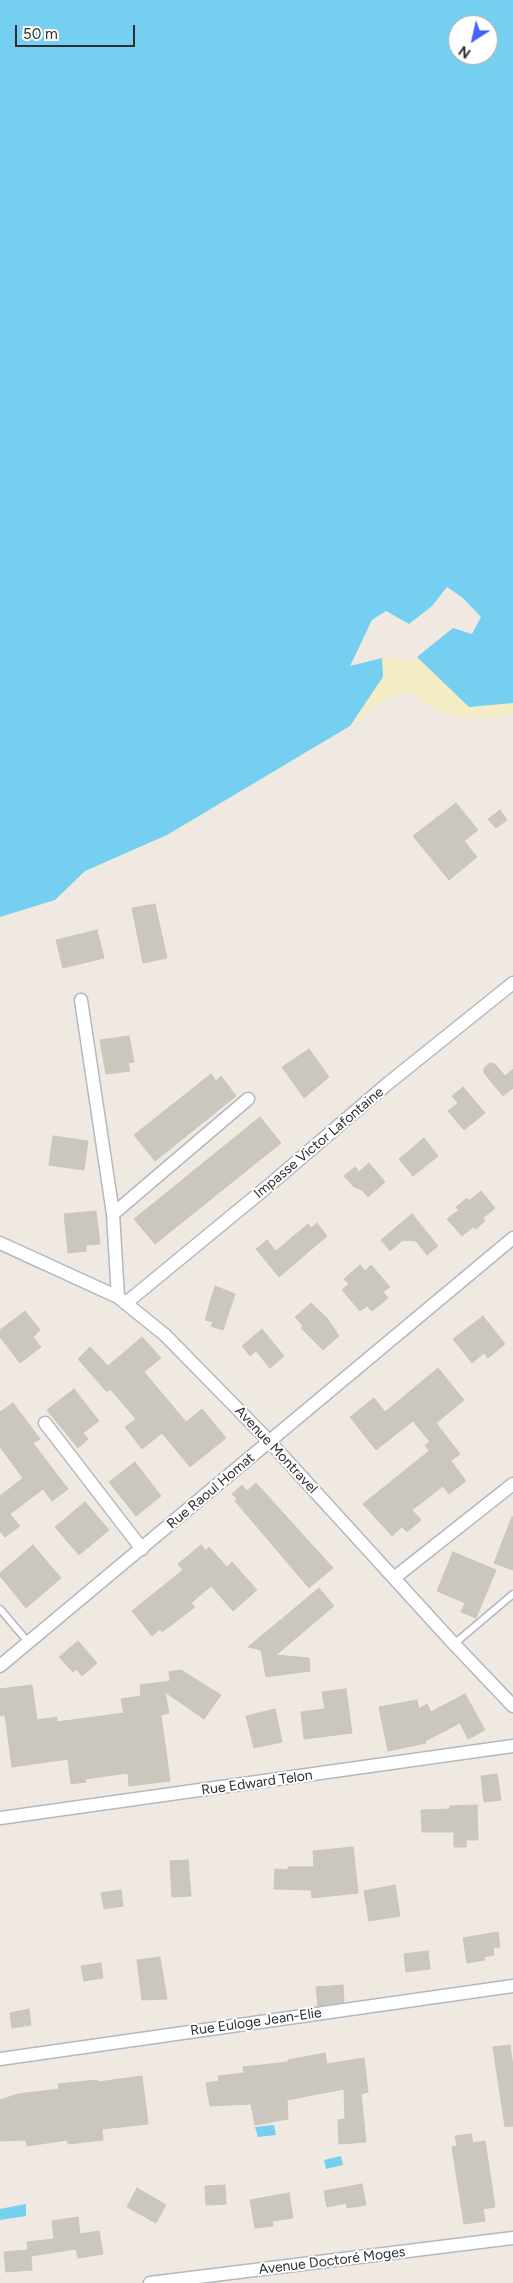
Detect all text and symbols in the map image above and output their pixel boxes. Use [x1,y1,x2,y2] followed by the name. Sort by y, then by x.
[18,15,138,47] scale bar
[448,15,498,65] north arrow
[23,25,58,43] text: 50 m
[455,42,474,62] text: N
[251,1084,387,1202] street label: Impasse Victor Lafontaine
[231,1403,321,1497] street label: Avenue Montravel
[164,1450,258,1532] street label: Rue Raoul Homat
[200,1767,314,1799] street label: Rue Edward Telon
[189,2004,323,2040] street label: Rue Euloge Jean-Elie
[258,2244,406,2278] street label: Avenue Doctoré Moges

